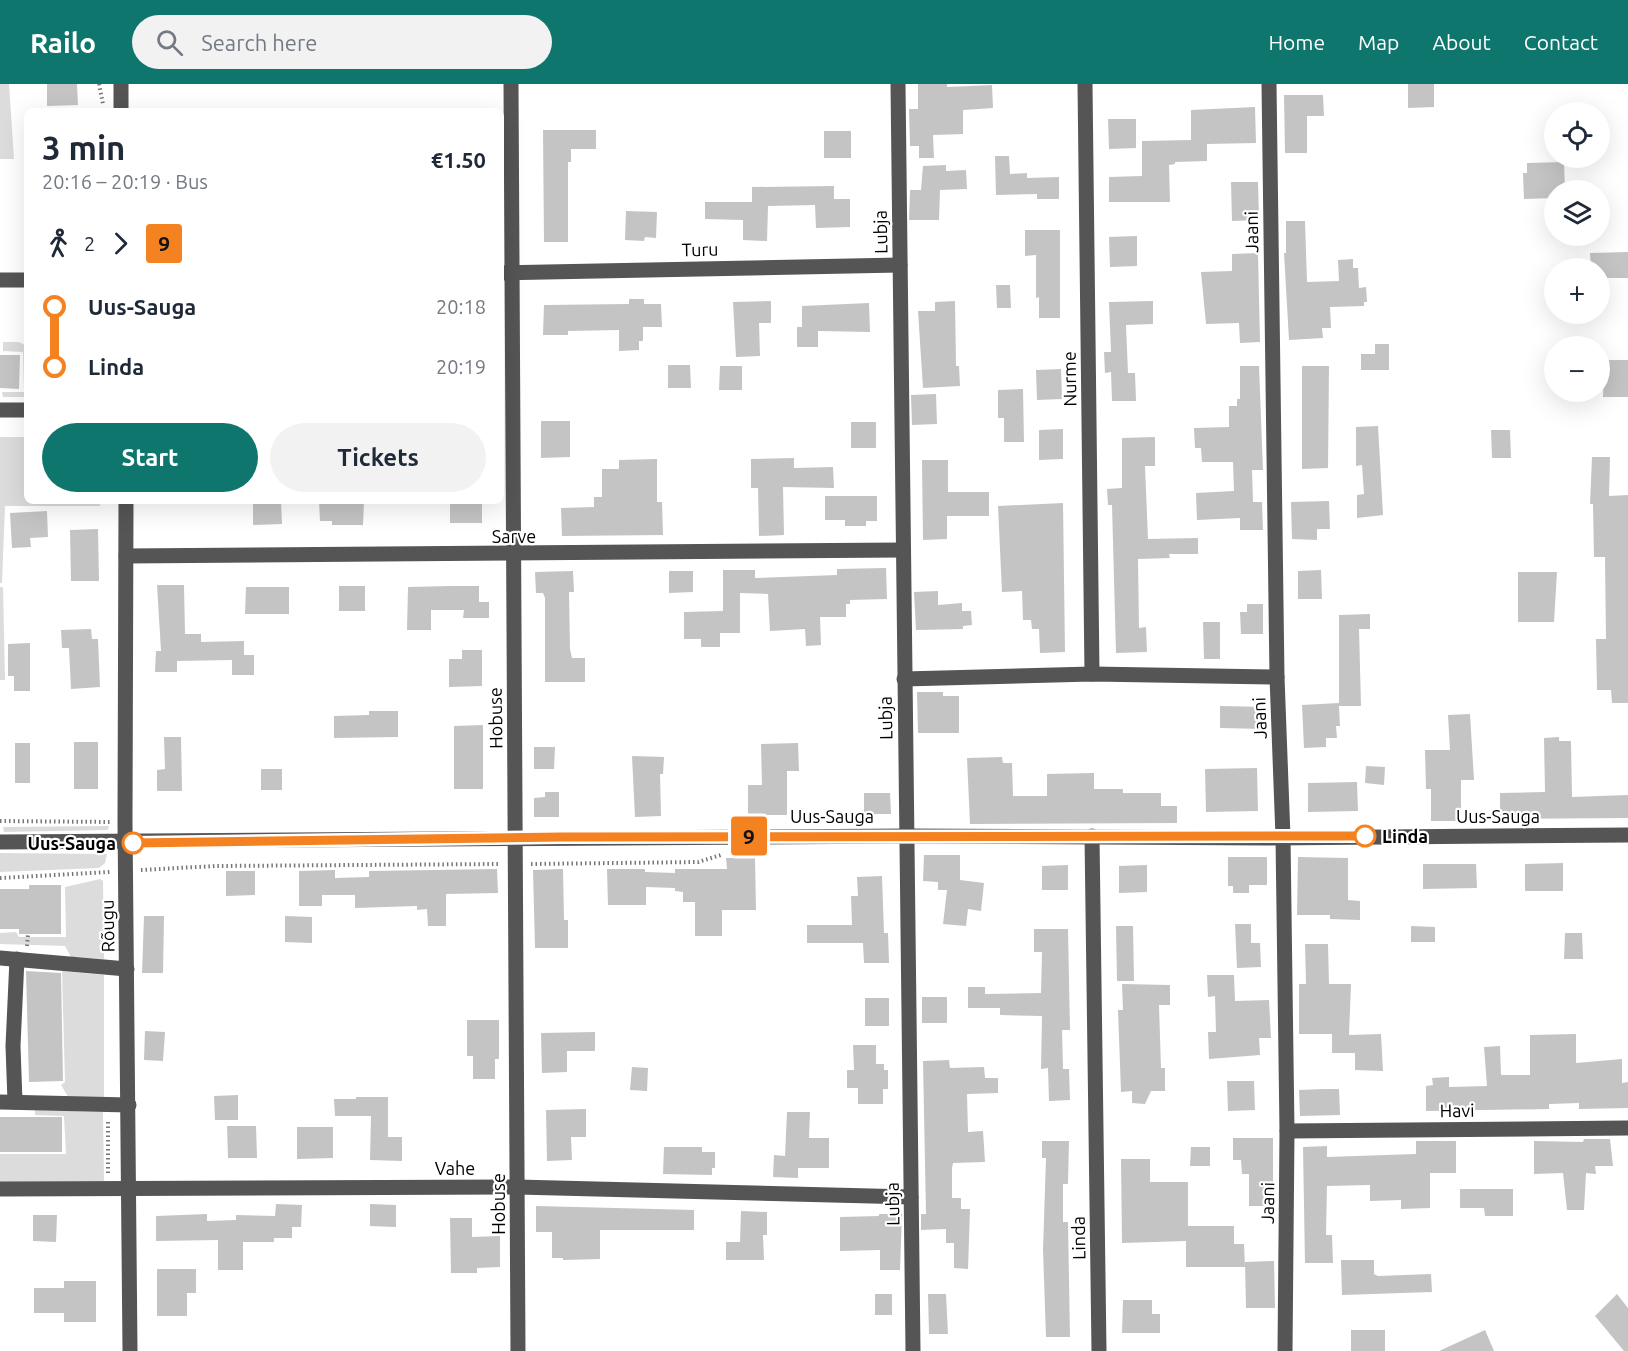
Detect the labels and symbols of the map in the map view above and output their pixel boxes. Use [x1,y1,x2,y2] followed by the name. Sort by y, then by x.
[870,210,890,254] street label: Lubja
[1241,211,1261,253] street label: Jaani
[681,239,719,259] street label: Turu
[1059,351,1079,407] street label: Nurme
[492,526,536,546] street label: Sarve
[484,687,506,749] street label: Hobuse
[875,696,895,740] street label: Lubja
[1248,697,1270,739] street label: Jaani
[790,806,874,826] street label: Uus-Sauga
[1456,806,1540,826] street label: Uus-Sauga
[730,816,768,855] line badge: 9
[1354,825,1376,847] marker: Linda
[1382,826,1428,846] place label: Linda
[122,832,144,854] marker: Uus-Sauga
[27,833,116,853] place label: Uus-Sauga
[97,900,117,952] street label: Rõugu
[1439,1100,1475,1120] street label: Havi
[435,1158,475,1178] street label: Vahe
[488,1173,508,1235] street label: Hobuse
[882,1182,902,1226] street label: Lubja
[1257,1182,1277,1224] street label: Jaani
[1068,1216,1088,1260] street label: Linda

